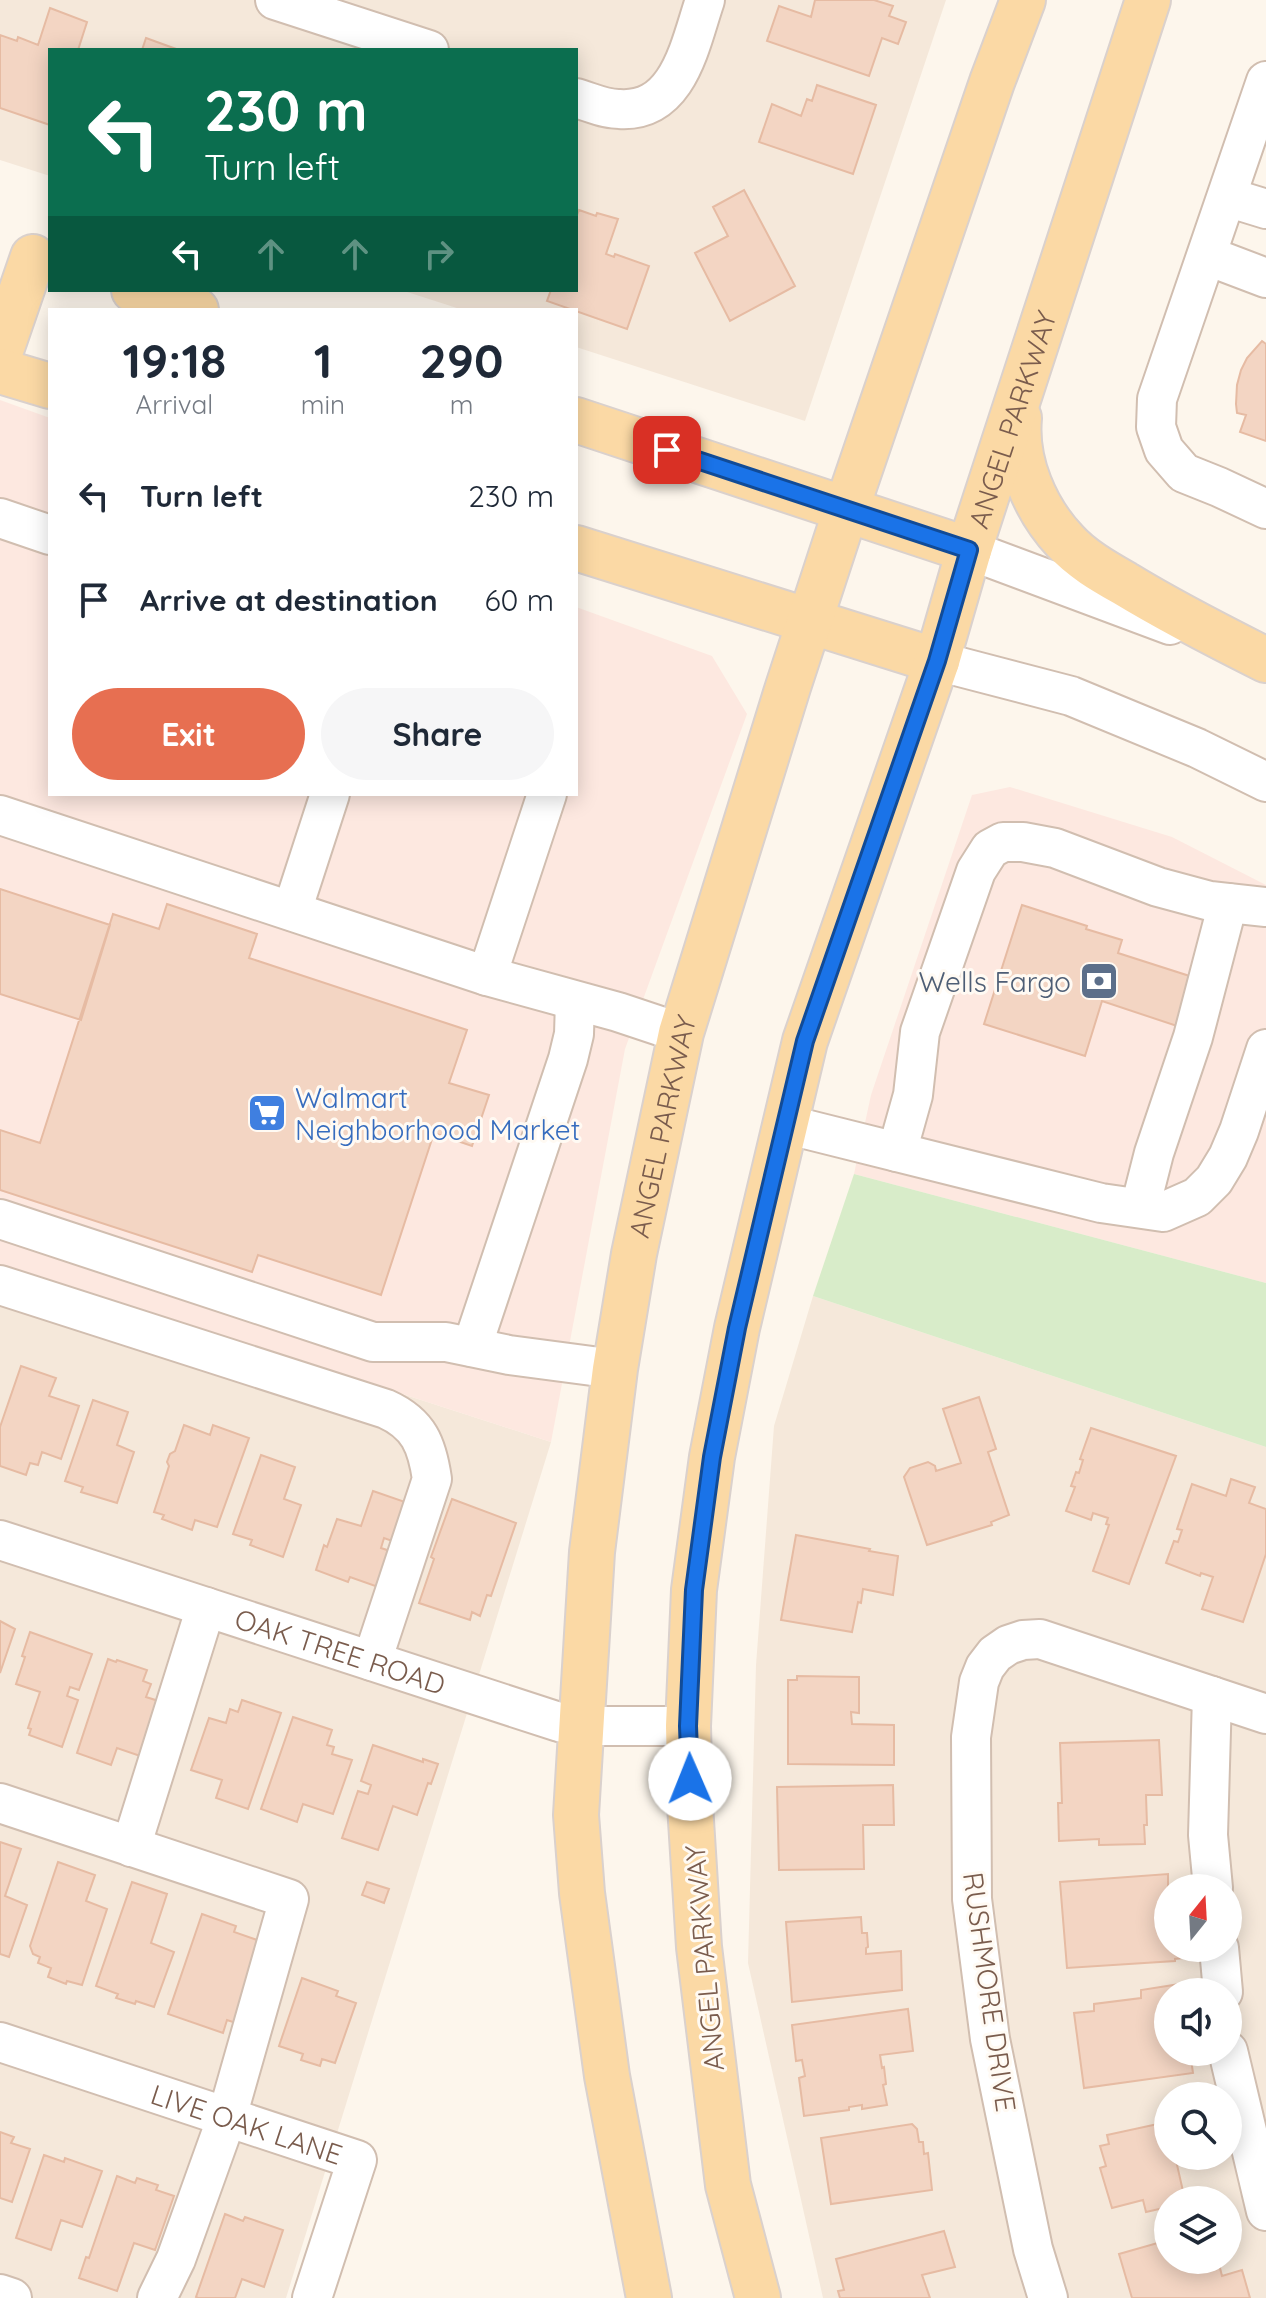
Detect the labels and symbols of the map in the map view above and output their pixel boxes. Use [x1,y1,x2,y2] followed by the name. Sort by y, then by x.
[960,306,1063,532] street label: ANGEL PARKWAY
[633,416,701,484] pin
[1078,960,1120,1002] bank icon: Wells Fargo
[918,964,1071,999] place label: Wells Fargo
[620,1010,703,1241] street label: ANGEL PARKWAY
[295,1080,580,1147] place label: Walmart Neighborhood Market
[246,1092,288,1134] supermarket icon: Walmart Neighborhood Market
[231,1600,450,1701] street label: OAK TREE ROAD
[648,1737,732,1821] position arrow
[677,1843,731,2072] street label: ANGEL PARKWAY
[956,1870,1024,2114] street label: RUSHMORE DRIVE
[1154,1874,1242,1962] north arrow
[147,2076,347,2172] street label: LIVE OAK LANE

